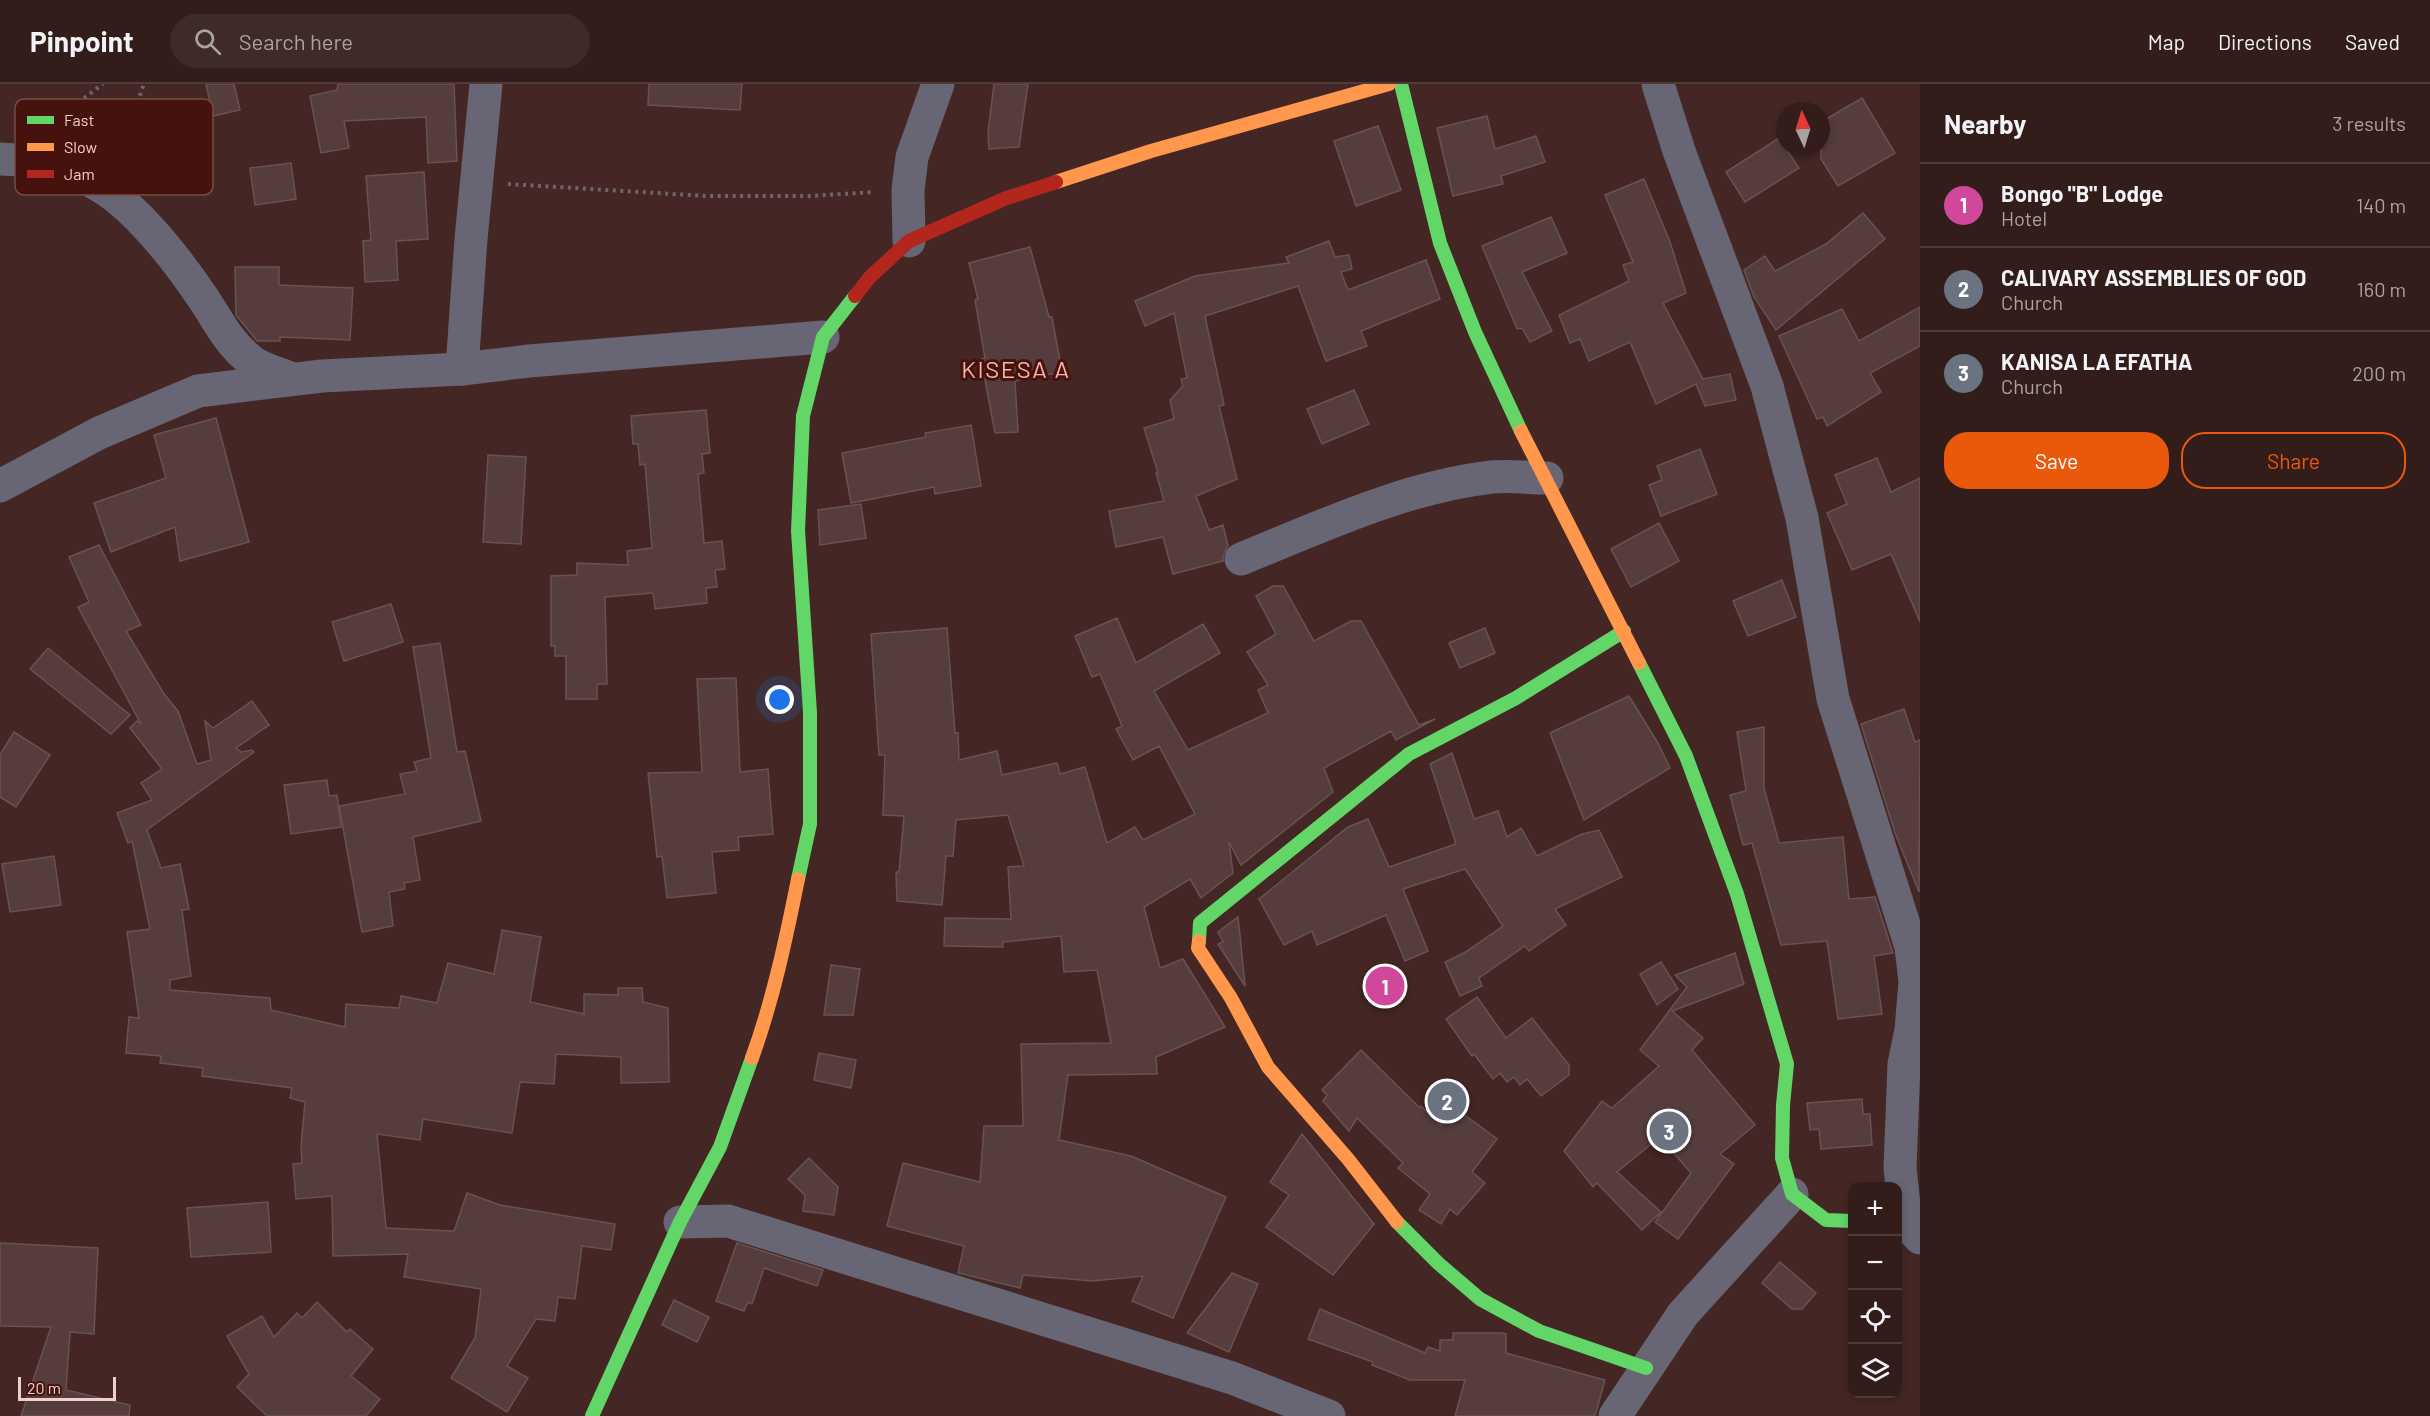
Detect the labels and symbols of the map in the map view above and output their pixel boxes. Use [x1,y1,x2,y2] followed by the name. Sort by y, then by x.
[15,99,213,195] legend
[1776,102,1830,156] north arrow
[64,110,94,129] text: Fast
[64,137,97,156] text: Slow
[64,164,95,183] text: Jam
[961,354,1071,383] district label: KISESA A
[765,685,794,714] your location
[1366,964,1404,1008] pin: 1
[1428,1078,1466,1124] pin: 2
[1650,1108,1688,1154] pin: 3
[18,1374,116,1402] scale bar

